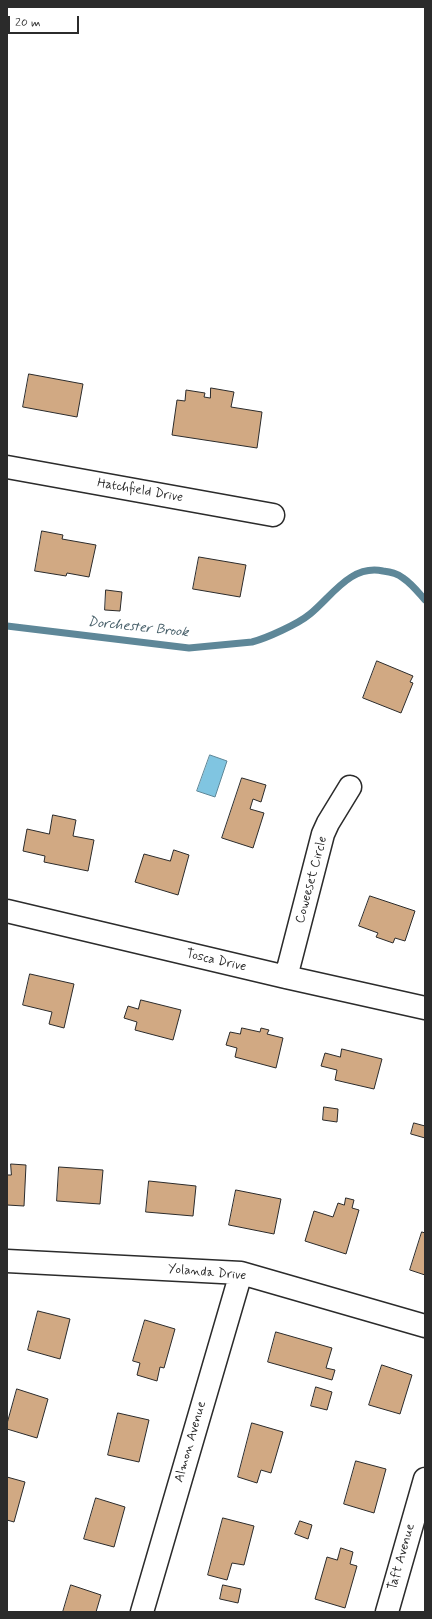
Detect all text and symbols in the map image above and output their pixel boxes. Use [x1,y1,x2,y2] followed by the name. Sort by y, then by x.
[10,8,81,34] scale bar
[15,15,41,31] text: 20 m
[96,476,184,506] street label: Hatchfield Drive
[87,614,189,642] water label: Dorchester Brook
[293,835,331,925] street label: Coweeset Circle
[184,947,248,975] street label: Tosca Drive
[167,1262,247,1284] street label: Yolanda Drive
[172,1400,210,1484] street label: Almon Avenue
[385,1522,419,1592] street label: Taft Avenue

